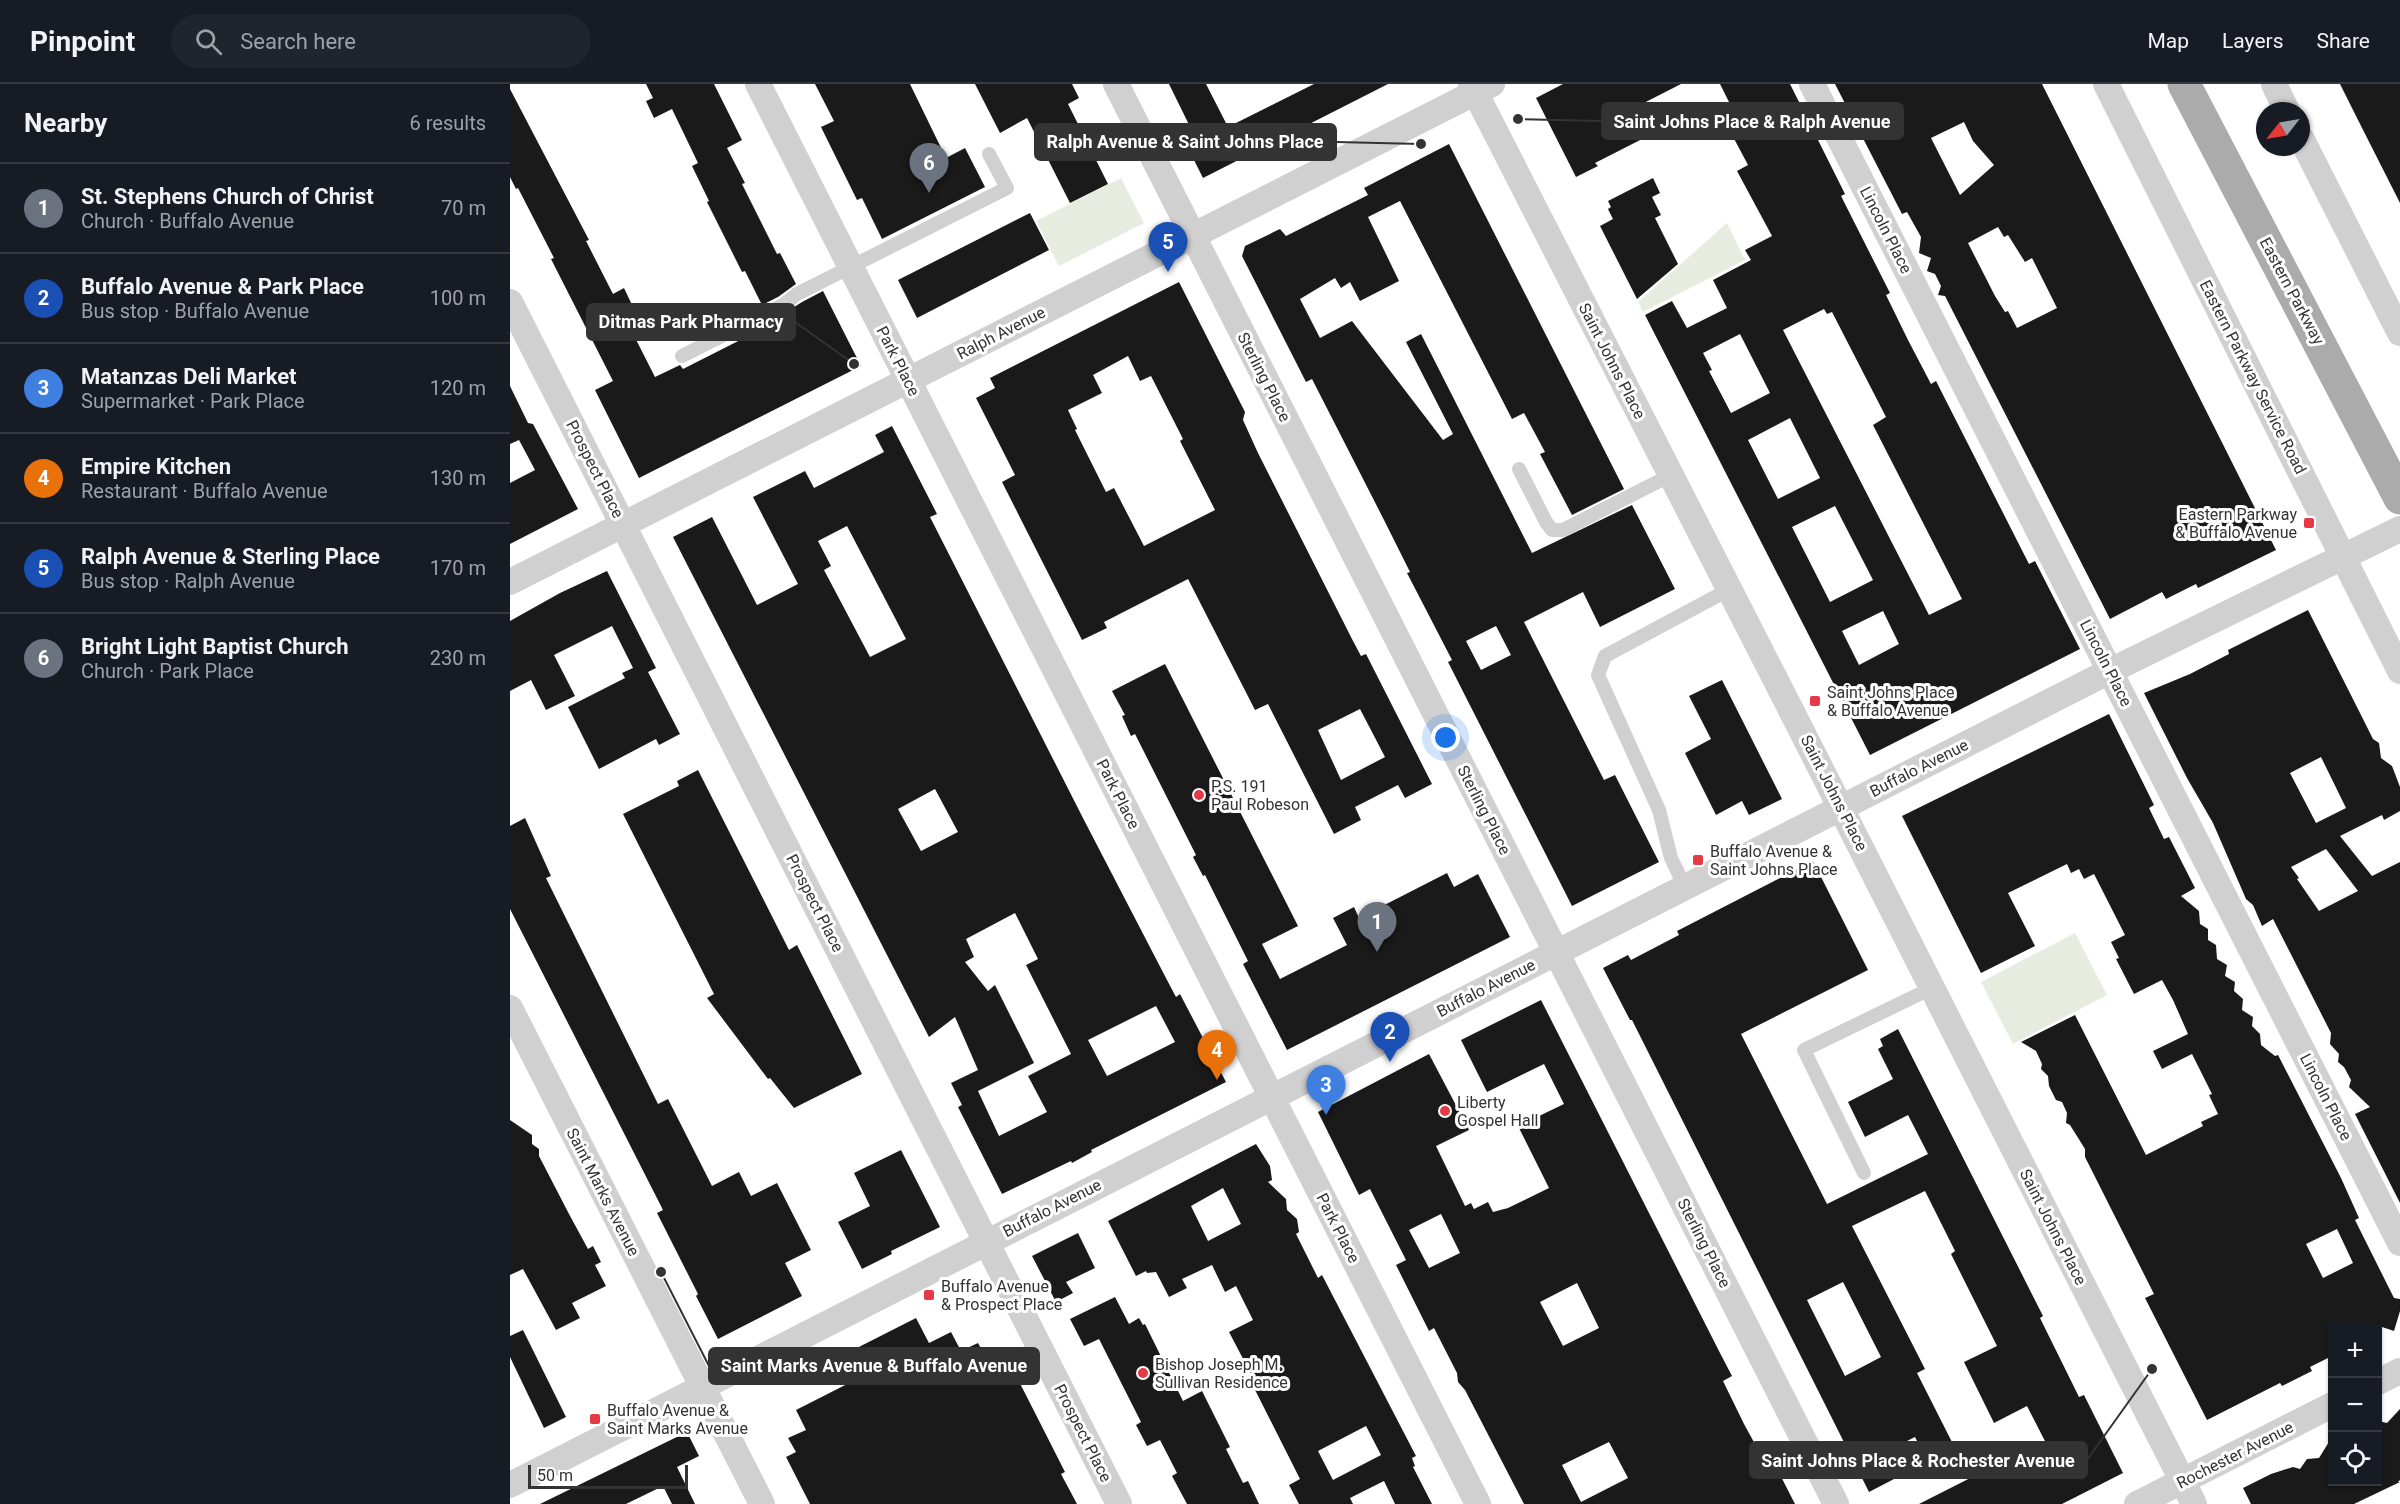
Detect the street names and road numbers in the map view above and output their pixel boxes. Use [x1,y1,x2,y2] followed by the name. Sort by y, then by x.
[1856,183,1916,277] street label: Lincoln Place
[2256,234,2328,348] street label: Eastern Parkway
[2196,277,2310,477] street label: Eastern Parkway Service Road
[1575,300,1649,422] street label: Saint Johns Place
[954,303,1048,363] street label: Ralph Avenue
[872,323,924,399] street label: Park Place
[1233,329,1295,425] street label: Sterling Place
[562,417,628,521] street label: Prospect Place
[2076,616,2136,710] street label: Lincoln Place
[1797,732,1871,854] street label: Saint Johns Place
[1867,735,1971,801] street label: Buffalo Avenue
[1092,756,1144,832] street label: Park Place
[1453,762,1515,858] street label: Sterling Place
[782,851,848,955] street label: Prospect Place
[1434,955,1538,1021] street label: Buffalo Avenue
[2296,1050,2356,1144] street label: Lincoln Place
[563,1125,643,1259] street label: Saint Marks Avenue
[2016,1166,2090,1288] street label: Saint Johns Place
[1000,1175,1104,1241] street label: Buffalo Avenue
[1312,1190,1364,1266] street label: Park Place
[1673,1195,1735,1291] street label: Sterling Place
[1050,1381,1116,1485] street label: Prospect Place
[2174,1417,2296,1493] street label: Rochester Avenue

